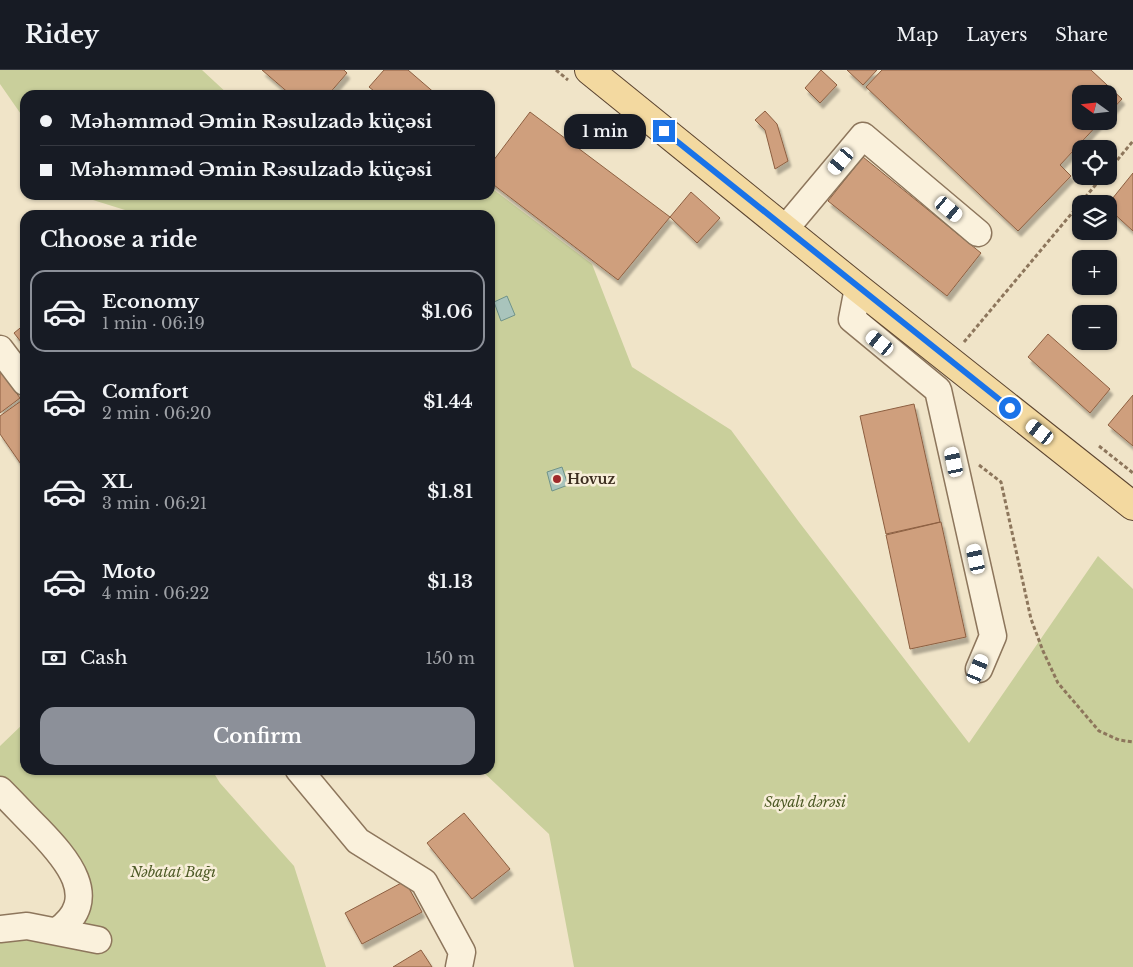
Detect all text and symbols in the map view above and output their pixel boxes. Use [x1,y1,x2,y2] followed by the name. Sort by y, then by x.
[25,20,99,49] text: Ridey
[897,24,938,46] text: Map
[966,24,1027,46] text: Layers
[1055,24,1108,46] text: Share
[1072,85,1118,130] north arrow
[1072,85,1117,350] map controls
[70,110,432,133] text: Məhəmməd Əmin Rəsulzadə küçəsi
[564,114,646,148] callout: 1 min
[653,120,675,142] route end
[582,121,628,141] text: 1 min
[1072,140,1117,185] button: locate
[825,145,856,177] car
[70,158,432,181] text: Məhəmməd Əmin Rəsulzadə küçəsi
[932,194,965,224] car
[1072,195,1117,240] button: layers
[40,226,197,253] text: Choose a ride
[1072,250,1117,295] button: +
[42,289,87,334] icon: car
[102,290,199,313] text: Economy
[421,300,473,323] text: $1.06
[1072,305,1117,350] button: −
[102,313,205,333] text: 1 min · 06:19
[863,328,896,358] car
[42,379,87,424] icon: car
[102,380,189,403] text: Comfort
[423,390,473,413] text: $1.44
[999,397,1021,419] route start
[102,403,211,423] text: 2 min · 06:20
[1023,417,1056,447] car
[943,446,964,478] car
[42,469,87,514] icon: car
[102,470,132,493] text: XL
[567,470,615,488] place label: Hovuz
[551,473,563,485] marker: Hovuz
[427,480,473,503] text: $1.81
[102,493,207,513] text: 3 min · 06:21
[965,543,986,575] car
[42,559,87,604] icon: car
[102,560,156,583] text: Moto
[427,570,473,593] text: $1.13
[102,583,209,603] text: 4 min · 06:22
[40,644,68,672] icon: cash
[80,646,127,669] text: Cash
[426,648,475,668] text: 150 m
[965,652,990,686] car
[40,707,475,765] button: Confirm
[764,793,846,811] park label: Sayalı dərəsi
[129,863,216,881] park label: Nəbatat Bağı

